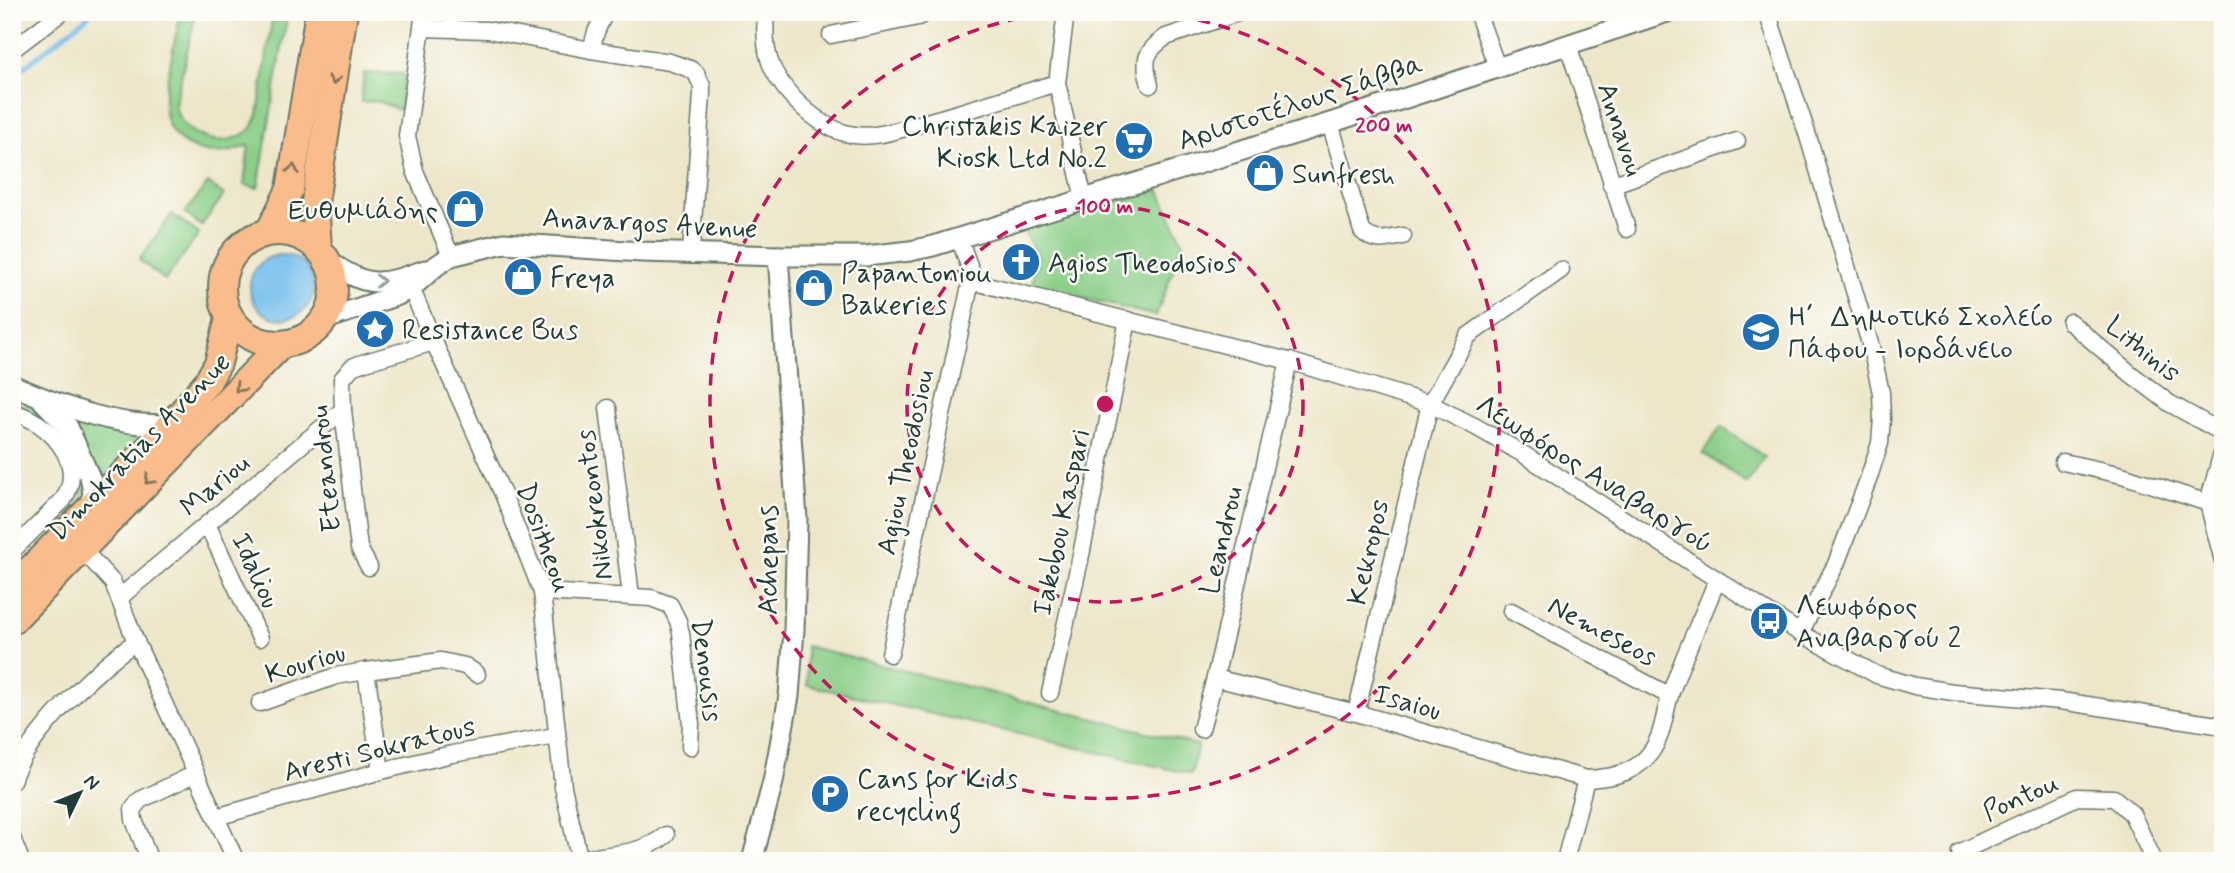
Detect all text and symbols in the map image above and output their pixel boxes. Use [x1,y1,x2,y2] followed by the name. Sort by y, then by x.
[1174,46,1428,160] street label: Αριστοτέλους Σάββα
[327,74,342,86] one-way arrow
[1587,78,1652,181] street label: Annavou
[902,109,1107,178] place label: Christakis Kaizer Kiosk Ltd No.2
[1355,112,1413,140] text: 200 m
[1113,120,1155,162] supermarket icon: Christakis Kaizer Kiosk Ltd No.2
[1244,152,1286,194] shop icon: Sunfresh
[1292,157,1395,194] place label: Sunfresh
[285,163,300,175] one-way arrow
[444,188,486,230] shop icon: Ευθυμιάδης
[288,193,438,230] place label: Ευθυμιάδης
[1077,193,1133,221] text: 100 m
[541,200,759,249] street label: Anavargos Avenue
[1000,241,1042,283] church icon: Agios Theodosios
[1048,246,1237,283] place label: Agios Theodosios
[502,256,544,298] shop icon: Freya
[841,256,992,325] place label: Papantoniou Bakeries
[550,261,615,298] place label: Freya
[793,267,835,309] shop icon: Papantoniou Bakeries
[375,273,386,289] one-way arrow
[1788,300,2053,369] place label: Η΄ Δημοτικό Σχολείο Πάφου - Ιορδάνειο
[354,308,396,350] place icon: Resistance Bus
[2097,308,2188,392] street label: Lithinis
[1740,311,1782,353] school or university icon: Η΄ Δημοτικό Σχολείο Πάφου - Ιορδάνειο
[402,313,578,350] place label: Resistance Bus
[40,345,240,550] street label: Dimokratias Avenue
[869,366,944,559] street label: Agiou Theodosiou
[234,379,247,392] one-way arrow
[1468,387,1719,563] street label: Λεωφόρος Αναβαργού
[1093,392,1117,416] centre of rings
[301,403,352,534] street label: Eteandrou
[1025,426,1100,619] street label: Iakobou Kaspari
[568,427,623,582] street label: Nikokreontos
[173,446,258,526] street label: Mariou
[144,471,157,484] one-way arrow
[506,478,580,598] street label: Dositheou
[1192,483,1253,598] street label: Leandrou
[1339,496,1400,609] street label: Kekropos
[751,505,788,615] street label: Achepans
[221,527,288,615] street label: Idaliou
[1541,588,1663,676] street label: Nemeseos
[1796,589,1962,658] place label: Λεωφόρος Αναβαργού 2
[1748,600,1790,642] bus stop icon: Λεωφόρος Αναβαργού 2
[681,617,730,724] street label: Denousis
[261,635,350,694] street label: Kouriou
[1369,676,1445,731] street label: Isaiou
[280,709,480,792] street label: Aresti Sokratous
[46,758,116,828] north arrow
[857,762,1018,834] place label: Cans for Kids recycling
[1977,765,2065,831] street label: Pontou
[78,769,105,796] text: N
[809,773,851,815] parking icon: Cans for Kids recycling

